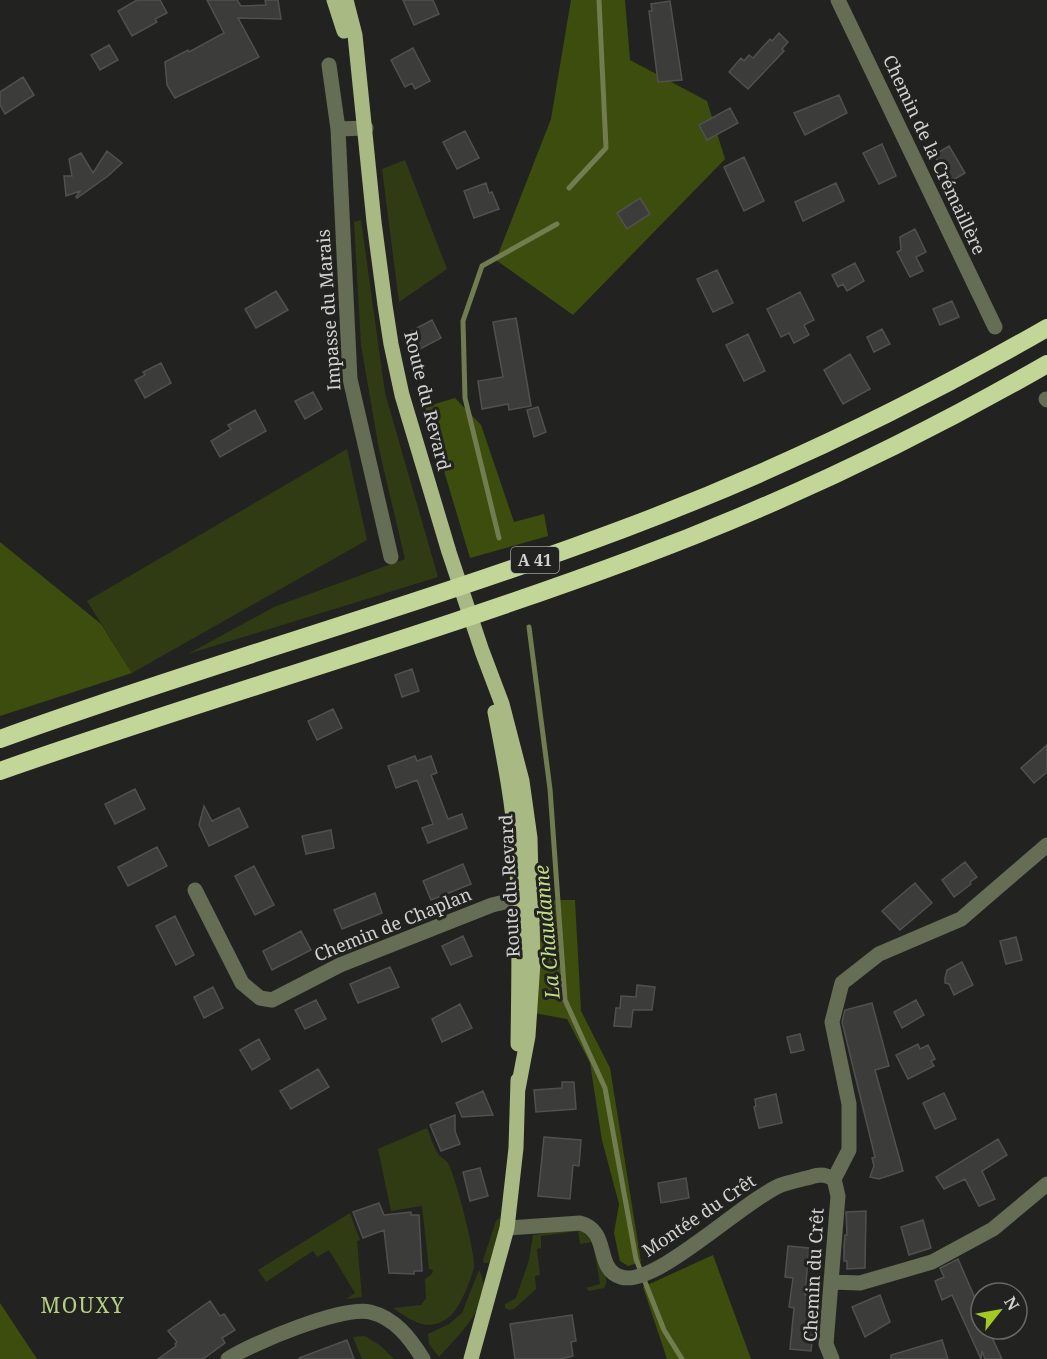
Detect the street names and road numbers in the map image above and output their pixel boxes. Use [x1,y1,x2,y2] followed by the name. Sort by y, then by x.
[878,51,992,258] street label: Chemin de la Crémaillère
[310,229,346,392] street label: Impasse du Marais
[399,328,457,473] street label: Route du Revard
[511,547,559,573] road number: A 41
[493,814,525,958] street label: Route du Revard
[310,881,475,967] street label: Chemin de Chaplan
[637,1168,760,1262] street label: Montée du Crêt
[798,1207,828,1342] street label: Chemin du Crêt

